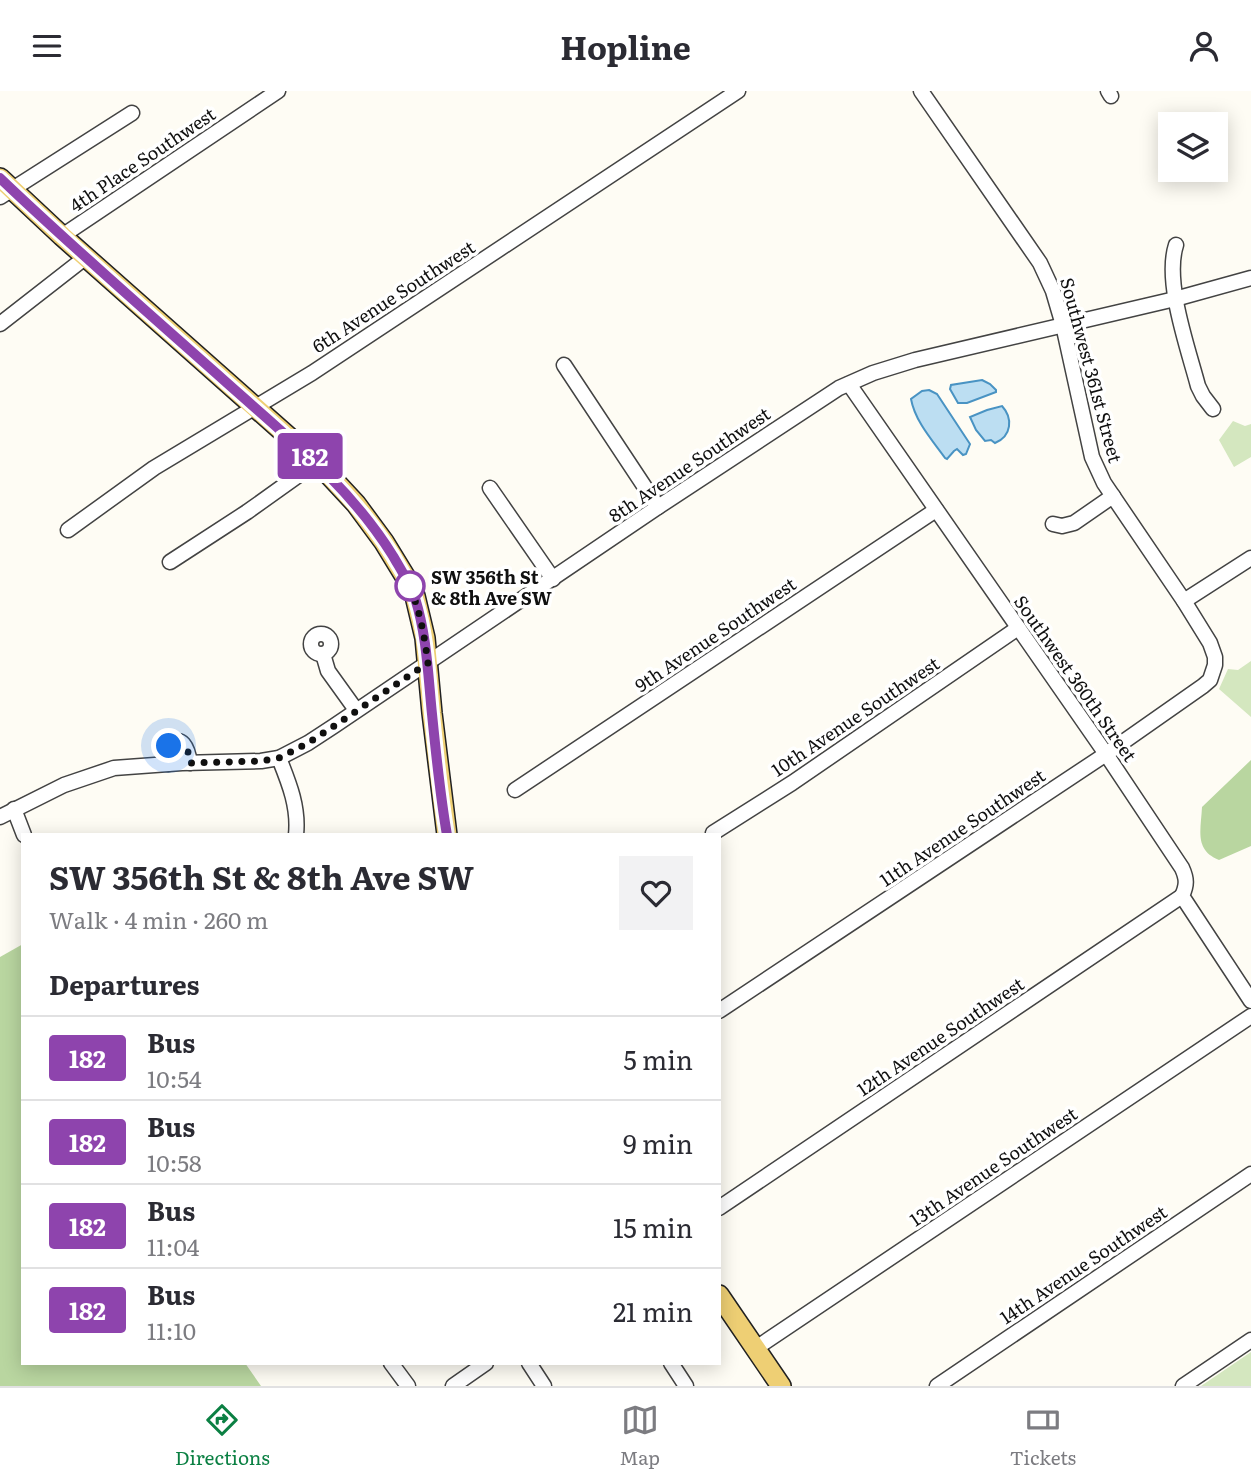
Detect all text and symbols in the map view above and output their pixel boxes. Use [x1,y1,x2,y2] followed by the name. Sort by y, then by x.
[560,22,691,70] text: Hopline
[28,27,66,65] icon: menu
[1185,27,1223,65] icon: person
[64,100,221,218] street label: 4th Place Southwest
[1158,112,1228,182] map controls
[1158,112,1228,182] button: layers
[306,233,480,359] street label: 6th Avenue Southwest
[1054,274,1130,466] street label: Southwest 361st Street
[603,399,776,528] street label: 8th Avenue Southwest
[270,433,350,479] line badge: 182
[292,438,328,473] text: 182
[431,563,552,611] place label: SW 356th St & 8th Ave SW
[629,570,802,698] street label: 9th Avenue Southwest
[395,571,425,601] marker: SW 356th St & 8th Ave SW
[1008,589,1144,767] street label: Southwest 360th Street
[766,649,945,782] street label: 10th Avenue Southwest
[151,728,186,763] your location
[874,761,1051,893] street label: 11th Avenue Southwest
[49,851,474,900] text: SW 356th St & 8th Ave SW
[619,856,693,930] button: heart
[49,902,268,936] text: Walk · 4 min · 260 m
[49,964,200,1003] text: Departures
[851,970,1029,1102] street label: 12th Avenue Southwest
[147,1022,195,1061] text: Bus
[624,1039,693,1078] text: 5 min
[69,1040,106,1075] text: 182
[147,1061,202,1095] text: 10:54
[904,1099,1083,1232] street label: 13th Avenue Southwest
[147,1106,195,1145] text: Bus
[623,1123,693,1162] text: 9 min
[69,1124,106,1159] text: 182
[147,1145,202,1179] text: 10:58
[147,1190,195,1229] text: Bus
[994,1198,1172,1330] street label: 14th Avenue Southwest
[613,1207,693,1246] text: 15 min
[69,1208,106,1243] text: 182
[147,1229,199,1263] text: 11:04
[147,1274,195,1313] text: Bus
[613,1291,693,1330] text: 21 min
[69,1292,106,1327] text: 182
[147,1313,196,1347] text: 11:10
[175,1401,270,1471] tab: Directions
[620,1401,660,1471] tab: Map
[1010,1401,1076,1471] tab: Tickets

